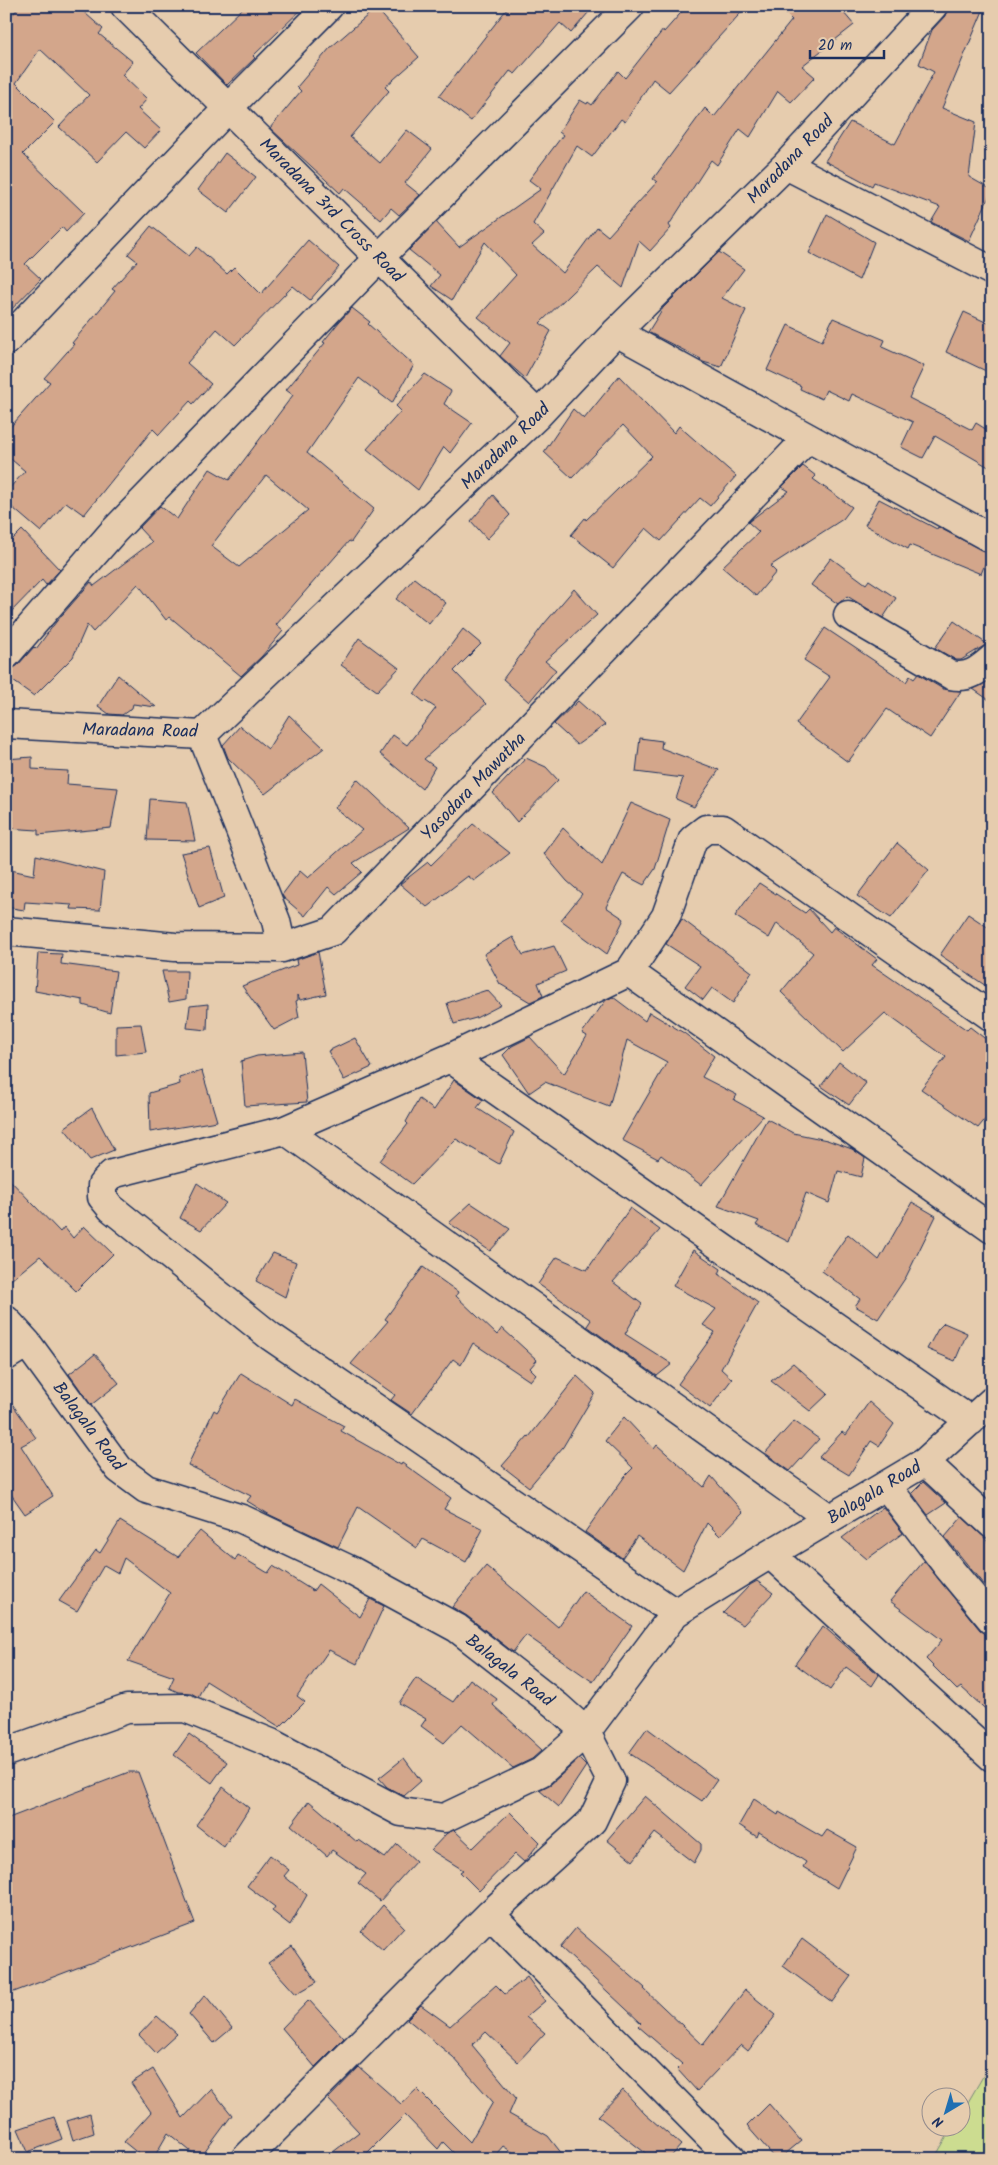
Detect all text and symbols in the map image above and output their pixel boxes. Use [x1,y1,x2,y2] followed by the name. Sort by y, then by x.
[810,28,884,60] scale bar
[818,34,852,58] text: 20 m
[740,108,842,212] street label: Maradana Road
[251,132,411,291] street label: Maradana 3rd Cross Road
[454,396,559,498] street label: Maradana Road
[82,716,199,747] street label: Maradana Road
[414,726,534,848] street label: Yasodara Mawatha
[44,1376,132,1479] street label: Balagala Road
[822,1453,929,1533] street label: Balagala Road
[458,1627,561,1716] street label: Balagala Road
[920,2088,970,2138] north arrow
[928,2110,949,2133] text: N

